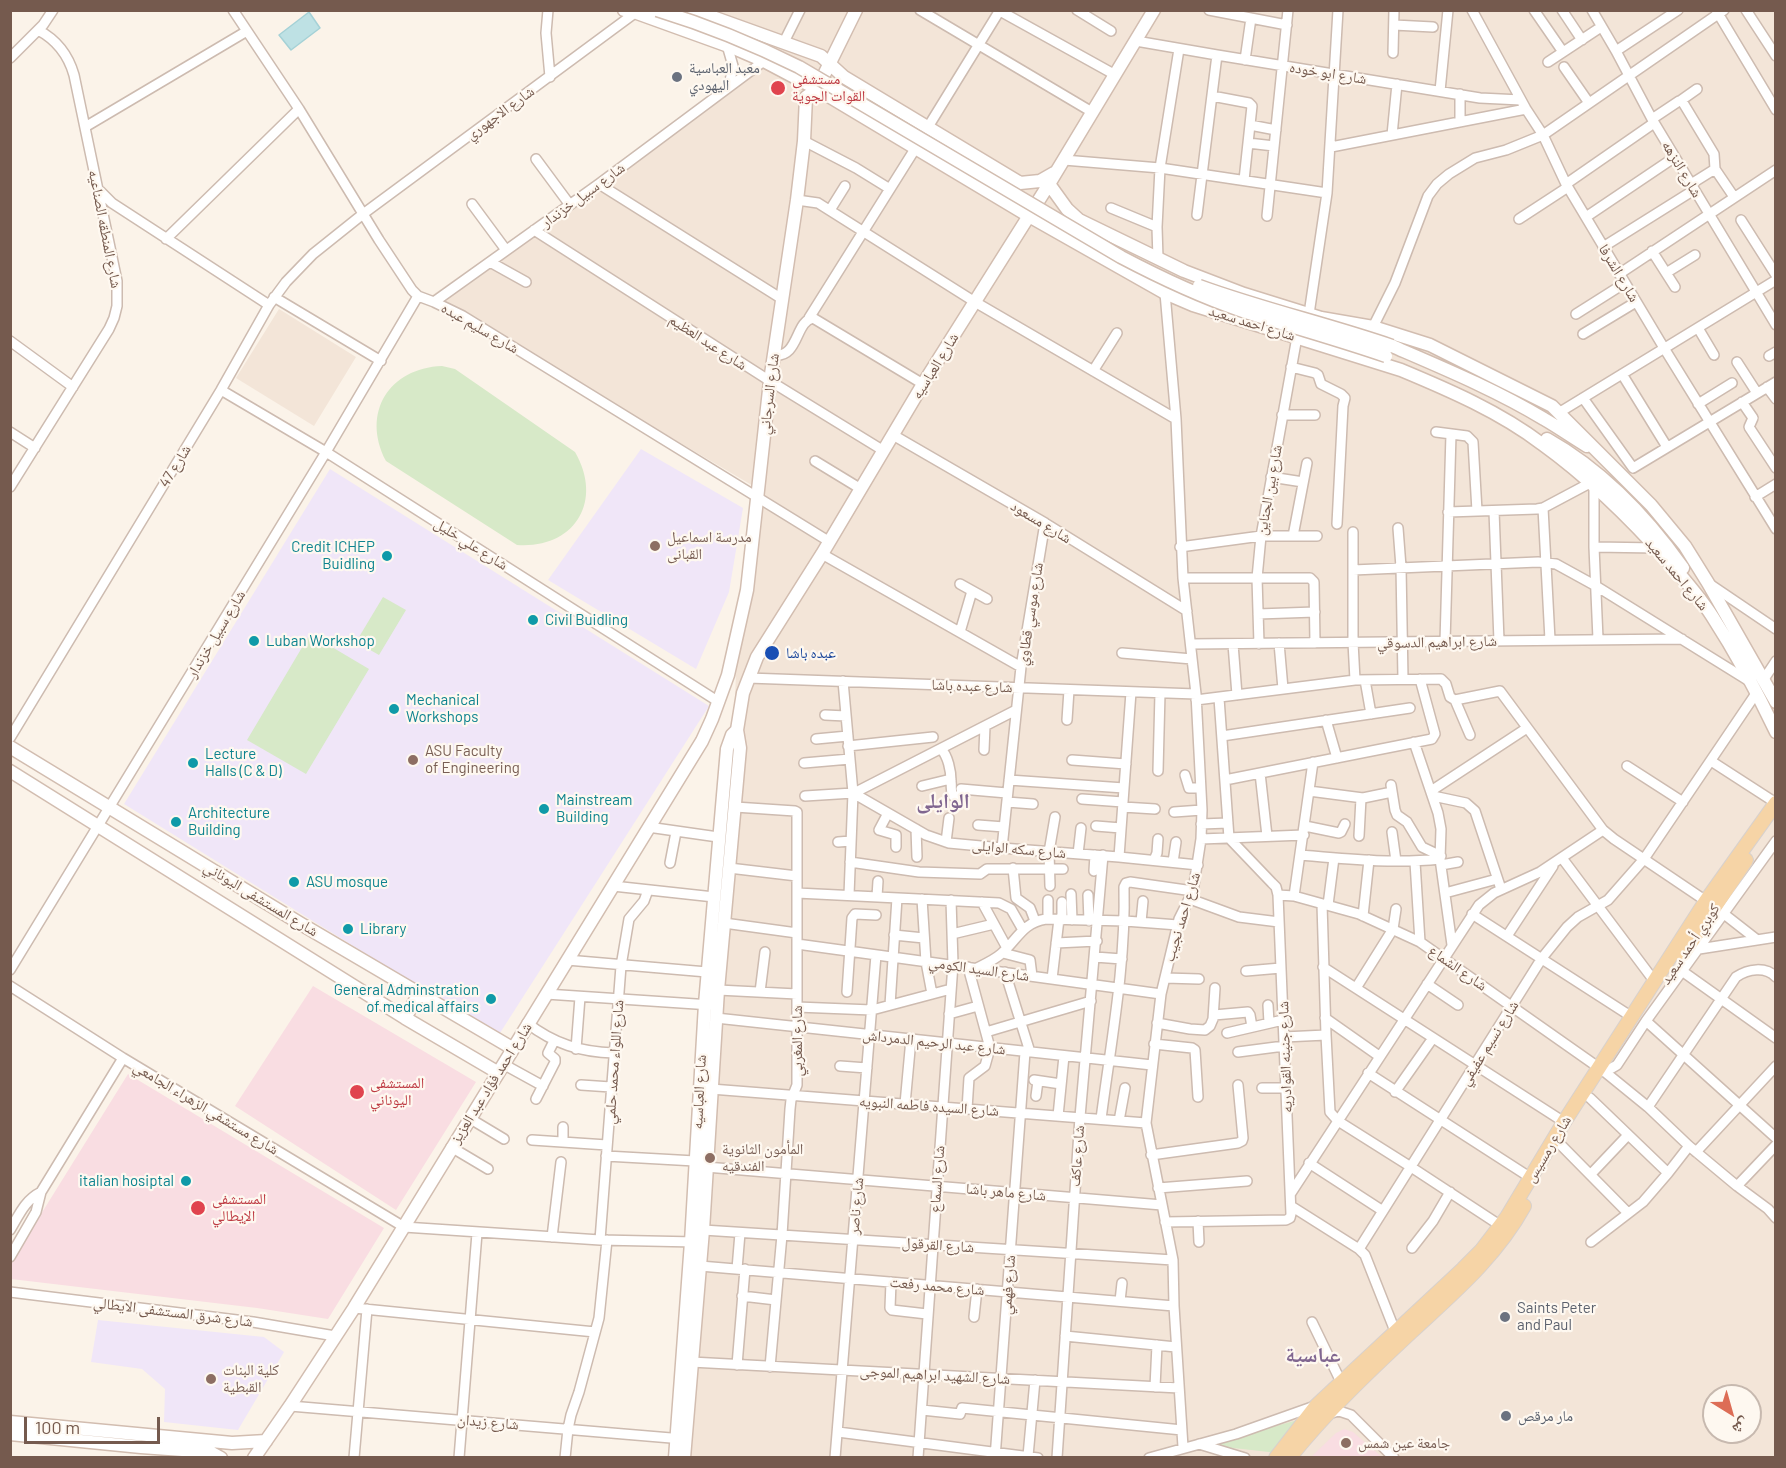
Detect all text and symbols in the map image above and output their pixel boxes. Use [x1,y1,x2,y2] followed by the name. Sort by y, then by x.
[1288,58,1368,88] street label: شارع ابو خوده
[689,59,760,94] place label: معبد العباسية اليهودي
[670,70,684,84] marker: معبد العباسية اليهودي
[792,70,865,105] place label: مستشفى القوات الجوية
[769,79,787,97] marker: مستشفى القوات الجوية
[462,82,538,144] street label: شارع الاجهوري
[1658,137,1706,201] street label: شارع النزهه
[538,159,628,231] street label: شارع سبيل خزندار
[85,168,125,290] street label: شارع المنطقه الصناعيه
[1595,241,1643,305] street label: شارع الشرفا
[438,299,522,357] street label: شارع سليم عبده
[1207,301,1297,345] street label: شارع احمد سعيد
[666,310,750,374] street label: شارع عبد العظيم
[908,330,962,402] street label: شارع العباسيه
[755,352,783,436] street label: شارع السرجاني
[155,441,195,491] street label: شارع 47
[1252,443,1286,537] street label: شارع بين الجناين
[1007,497,1075,547] street label: شارع مسعود
[431,514,511,574] street label: شارع علي خليل
[667,528,752,563] place label: مدرسة اسماعيل القبانى
[1641,534,1713,614] street label: شارع احمد سعيد
[291,538,375,573] place label: Credit ICHEP Buidling
[648,539,662,553] marker: مدرسة اسماعيل القبانى
[380,549,394,563] marker: Credit ICHEP Buidling
[1013,561,1047,667] street label: شارع موسي قطاوي
[183,587,249,681] street label: شارع سبيل خزندار
[545,611,628,629] place label: Civil Buidling
[526,613,540,627] marker: Civil Buidling
[266,632,375,650] place label: Luban Workshop
[1377,632,1497,652] street label: شارع ابراهيم الدسوقي
[247,634,261,648] marker: Luban Workshop
[763,644,781,662] marker: عبده باشا
[786,644,836,662] place label: عبده باشا
[931,676,1013,696] street label: شارع عبده باشا
[406,691,479,726] place label: Mechanical Workshops
[387,702,401,716] marker: Mechanical Workshops
[425,742,520,777] place label: ASU Faculty of Engineering
[205,745,282,780] place label: Lecture Halls (C & D)
[406,753,420,767] marker: ASU Faculty of Engineering
[186,756,200,770] marker: Lecture Halls (C & D)
[916,788,970,814] district label: الوايلى
[556,791,632,826] place label: Mainstream Building
[537,802,551,816] marker: Mainstream Building
[188,804,270,839] place label: Architecture Building
[169,815,183,829] marker: Architecture Building
[971,836,1067,862] street label: شارع سكه الوايلى
[200,858,322,940] street label: شارع المستشفى اليوناني
[1160,870,1204,964] street label: شارع احمد نجيب
[306,873,388,891] place label: ASU mosque
[287,875,301,889] marker: ASU mosque
[1656,900,1724,988] street label: كوبري أحمد سعيد
[360,920,406,938] place label: Library
[341,922,355,936] marker: Library
[1425,941,1491,995] street label: شارع الشماع
[927,953,1031,985] street label: شارع السيد الكومي
[334,981,479,1016] place label: General Adminstration of medical affairs
[484,992,498,1006] marker: General Adminstration of medical affairs
[1456,997,1522,1089] street label: شارع نسيم عفيفي
[601,999,627,1125] street label: شارع اللواء محمد حلمي
[1274,1001,1296,1113] street label: شارع جنينه القوادريه
[788,1005,806,1077] street label: شارع المغربي
[446,1019,536,1147] street label: شارع احمد فؤاد عبد العزيز
[861,1026,1007,1058] street label: شارع عبد الرحيم الدمرداش
[688,1054,710,1130] street label: شارع العباسيه
[130,1057,282,1159] street label: شارع مستشفي الزهراء الجامعي
[370,1074,424,1109] place label: المستشفى اليوناني
[348,1083,366,1101] marker: المستشفى اليوناني
[858,1092,1000,1120] street label: شارع السيده فاطمه النبويه
[1521,1112,1575,1186] street label: شارع رمسيس
[1066,1125,1088,1187] street label: شارع عاكف
[722,1140,803,1175] place label: المأمون الثانوية الفندقيه
[926,1145,948,1213] street label: شارع السماع
[703,1151,717,1165] marker: المأمون الثانوية الفندقيه
[79,1172,174,1190] place label: italian hosiptal
[179,1174,193,1188] marker: italian hosiptal
[845,1177,867,1235] street label: شارع ناصر
[965,1180,1047,1204] street label: شارع ماهر باشا
[212,1190,266,1225] place label: المستشفى الإيطالي
[189,1199,207,1217] marker: المستشفى الإيطالي
[901,1233,975,1257] street label: شارع القرقول
[997,1254,1019,1316] street label: شارع فهمي
[889,1273,985,1299] street label: شارع محمد رفعت
[92,1293,254,1331] street label: شارع شرق المستشفى الايطالي
[1517,1299,1596,1334] place label: Saints Peter and Paul
[1498,1310,1512,1324] marker: Saints Peter and Paul
[1285,1342,1341,1368] district label: عباسية
[223,1361,279,1396] place label: كلية البنات القبطية
[859,1362,1011,1388] street label: شارع الشهيد ابراهيم الموجى
[204,1372,218,1386] marker: كلية البنات القبطية
[1702,1384,1762,1444] north arrow
[27,1405,164,1443] scale bar
[1518,1407,1573,1425] place label: مار مرقص
[1499,1409,1513,1423] marker: مار مرقص
[456,1410,520,1434] street label: شارع زيدان
[1729,1414,1754,1440] text: ش
[35,1416,80,1438] text: 100 m
[1358,1434,1450,1452] place label: جامعة عين شمس
[1339,1436,1353,1450] marker: جامعة عين شمس

